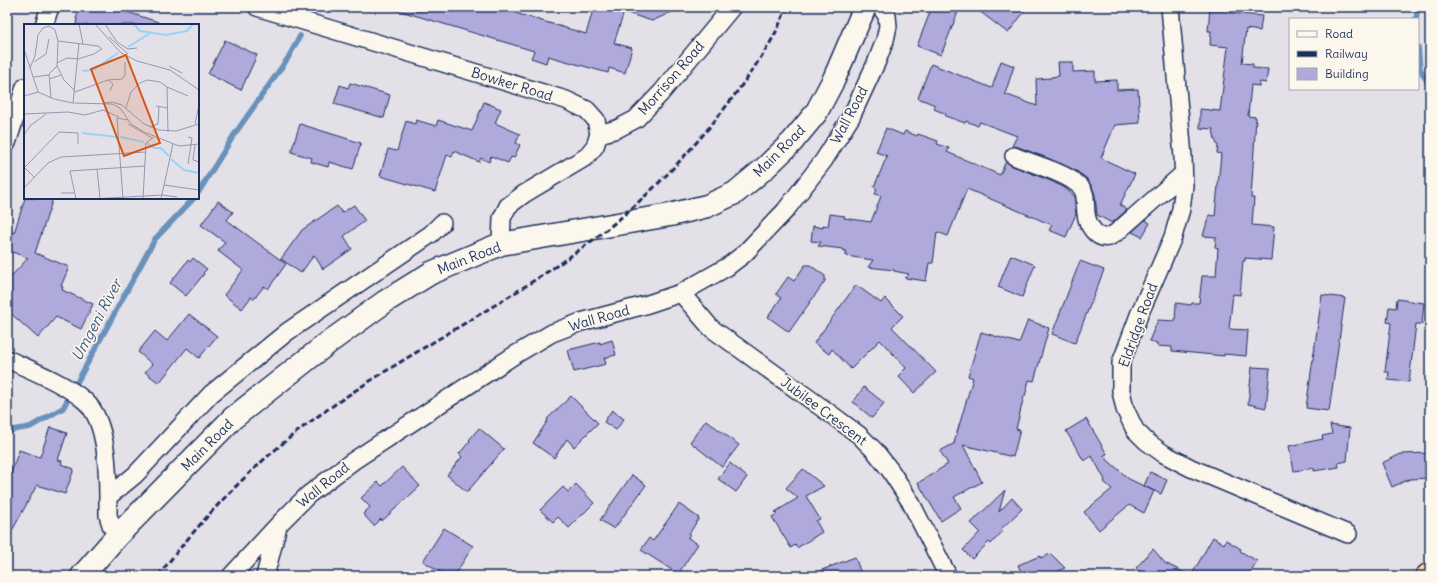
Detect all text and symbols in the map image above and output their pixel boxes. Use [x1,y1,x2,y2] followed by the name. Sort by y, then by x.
[1289,18,1419,90] legend
[24,24,199,199] inset map
[1325,26,1353,41] text: Road
[634,37,708,119] street label: Morrison Road
[1325,46,1368,61] text: Railway
[469,63,555,105] street label: Bowker Road
[1325,66,1369,81] text: Building
[826,83,872,147] street label: Wall Road
[749,121,809,181] street label: Main Road
[435,238,503,278] street label: Main Road
[67,274,127,364] water label: Umgeni River
[1114,280,1162,370] street label: Eldridge Road
[566,301,632,335] street label: Wall Road
[777,373,871,449] street label: Jubilee Crescent
[177,415,237,475] street label: Main Road
[293,458,353,512] street label: Wall Road

